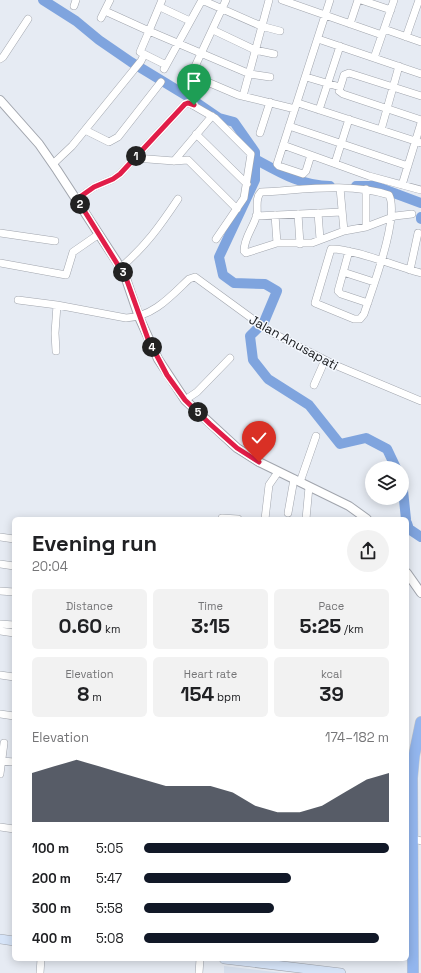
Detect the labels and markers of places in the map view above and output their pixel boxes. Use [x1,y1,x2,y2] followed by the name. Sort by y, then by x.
[177,64,211,105] pin
[126,146,146,166] pin: 1
[70,194,90,214] pin: 2
[113,262,133,282] pin: 3
[142,337,162,357] pin: 4
[188,402,208,422] pin: 5
[242,421,276,462] pin

